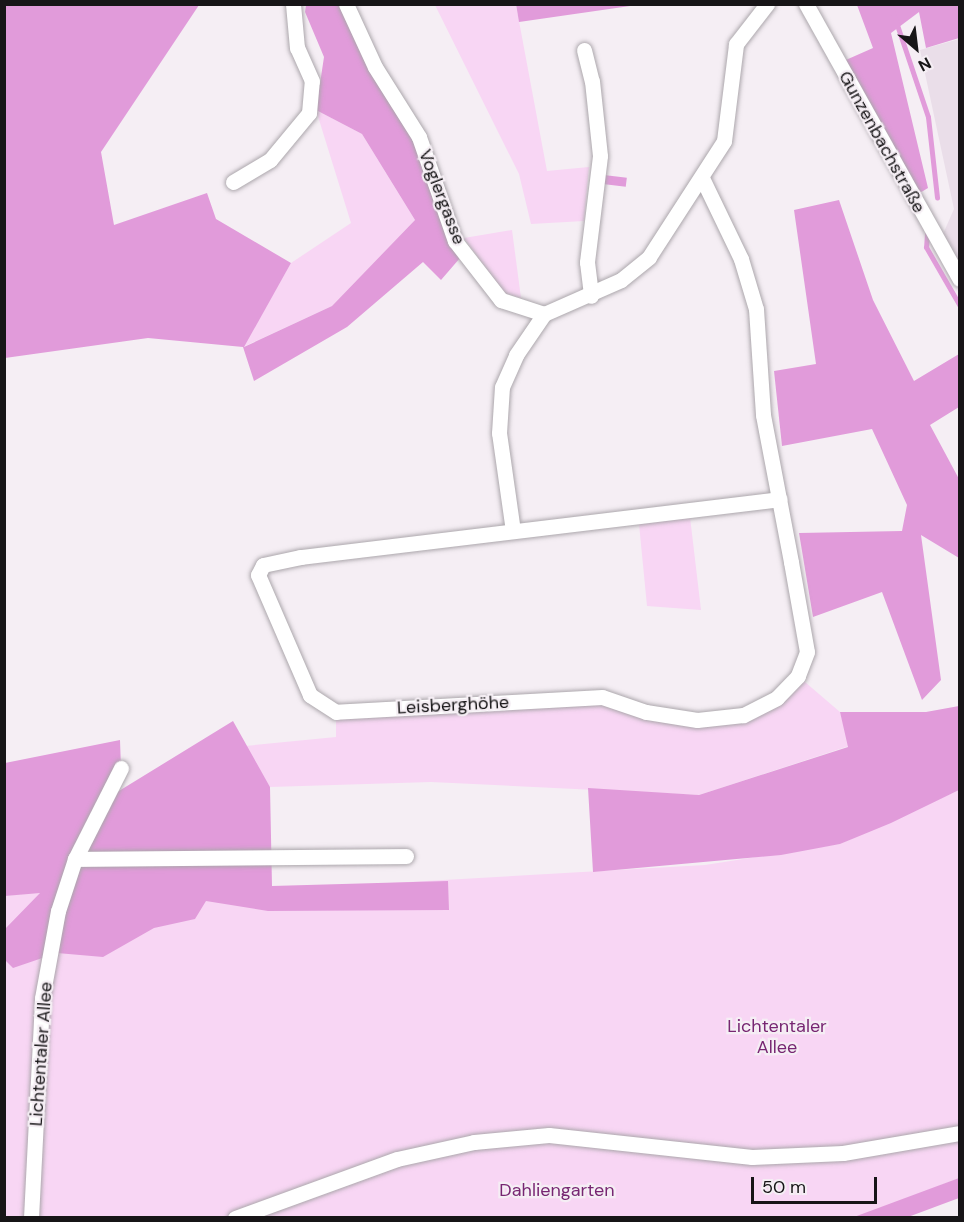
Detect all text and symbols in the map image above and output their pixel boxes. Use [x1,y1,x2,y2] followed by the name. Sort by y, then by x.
[886,18,946,78] north arrow
[915,52,935,76] text: N
[834,67,930,217] street label: Gunzenbachstraße
[414,146,470,248] street label: Voglergasse
[396,691,510,719] street label: Leisberghöhe
[25,981,57,1127] street label: Lichtentaler Allee
[727,1016,827,1058] park label: Lichtentaler Allee
[754,1165,880,1203] scale bar
[762,1175,806,1199] text: 50 m
[499,1179,615,1201] park label: Dahliengarten

